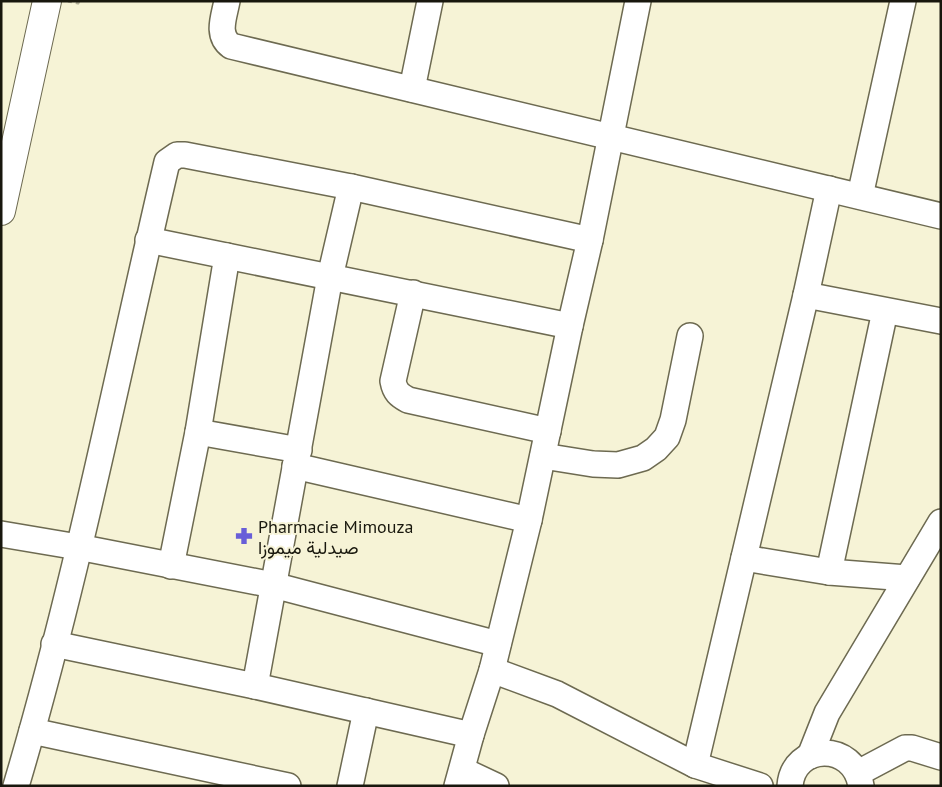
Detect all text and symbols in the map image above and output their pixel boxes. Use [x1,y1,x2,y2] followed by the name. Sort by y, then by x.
[258,515,413,559] place label: Pharmacie Mimouza صيدلية ميموزا
[234,526,254,546] pharmacy icon: Pharmacie Mimouza صيدلية ميموزا

